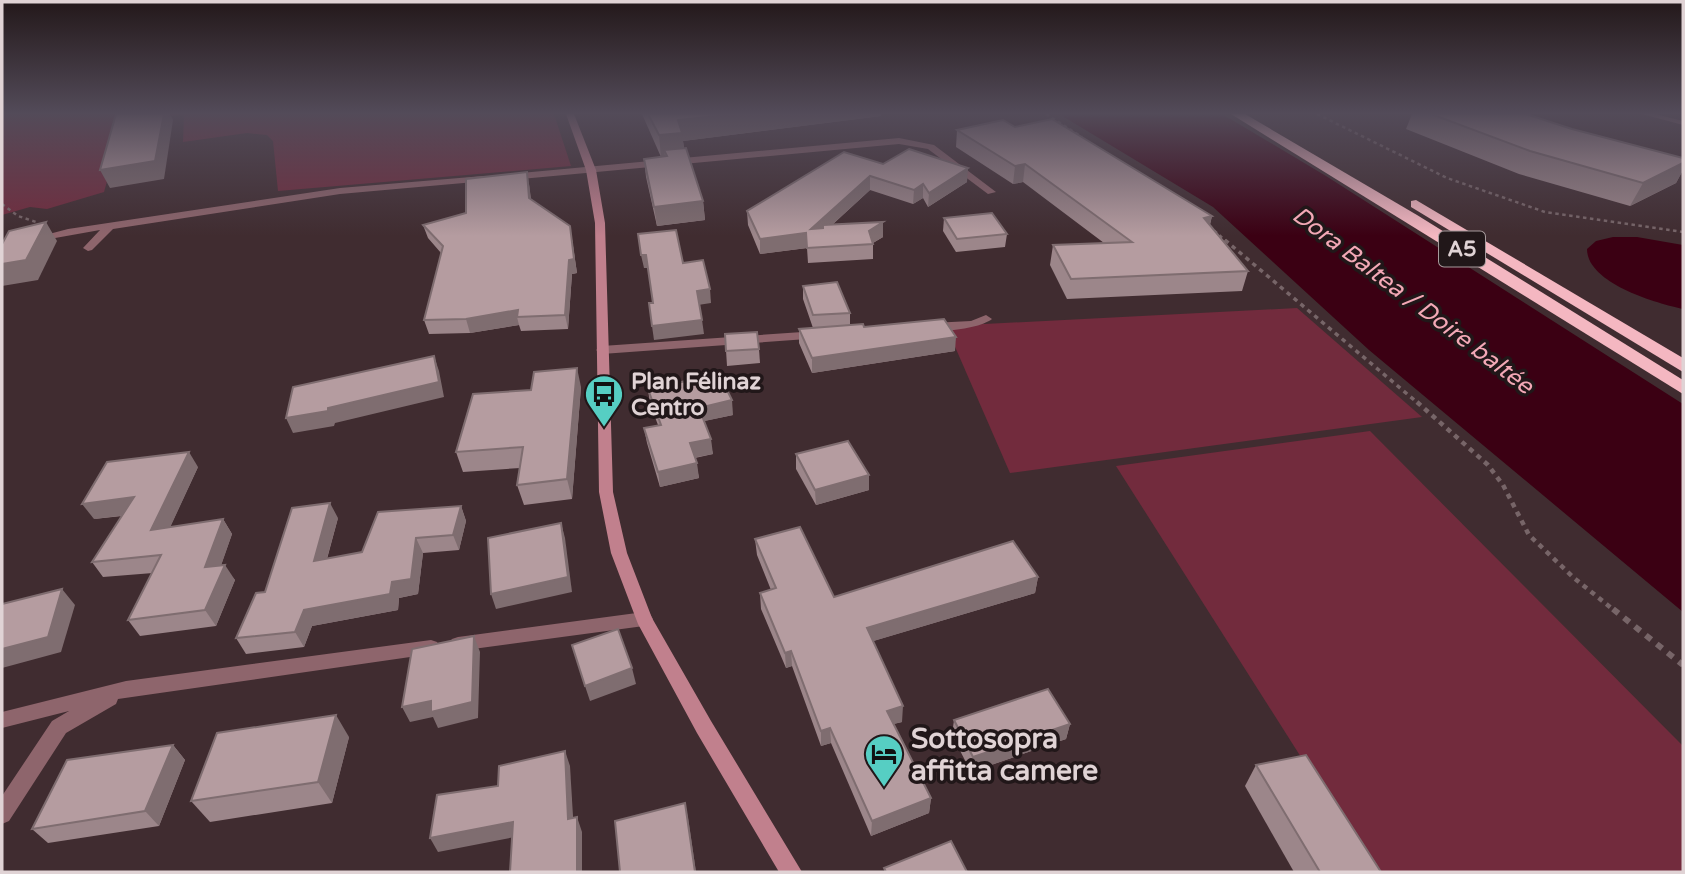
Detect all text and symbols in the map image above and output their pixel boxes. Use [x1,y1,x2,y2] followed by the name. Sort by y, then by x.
[1287,200,1540,401] water label: Dora Baltea / Doire baltée
[1439,232,1485,266] road number: A5
[631,368,761,422] place label: Plan Félinaz Centro
[583,373,625,428] bus stop icon: Plan Félinaz Centro
[911,722,1098,788] place label: Sottosopra affitta camere
[863,733,905,788] hotel icon: Sottosopra affitta camere

